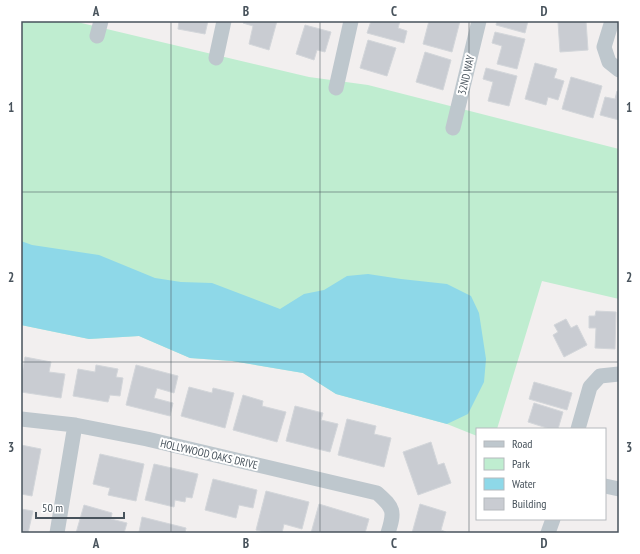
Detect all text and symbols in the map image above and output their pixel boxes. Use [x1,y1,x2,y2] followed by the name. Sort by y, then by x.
[92,3,100,20] text: A
[243,3,249,20] text: B
[391,3,397,20] text: C
[541,3,548,20] text: D
[455,54,477,96] street label: 32ND WAY
[8,99,14,116] text: 1
[626,99,632,116] text: 1
[8,269,14,286] text: 2
[626,269,632,286] text: 2
[476,428,606,520] legend
[159,436,259,472] street label: HOLLYWOOD OAKS DRIVE
[512,436,532,451] text: Road
[8,439,14,456] text: 3
[626,439,632,456] text: 3
[512,456,530,471] text: Park
[512,476,537,491] text: Water
[36,494,124,520] scale bar
[512,496,547,511] text: Building
[42,500,63,515] text: 50 m
[92,535,100,552] text: A
[243,535,249,552] text: B
[391,535,397,552] text: C
[541,535,548,552] text: D

